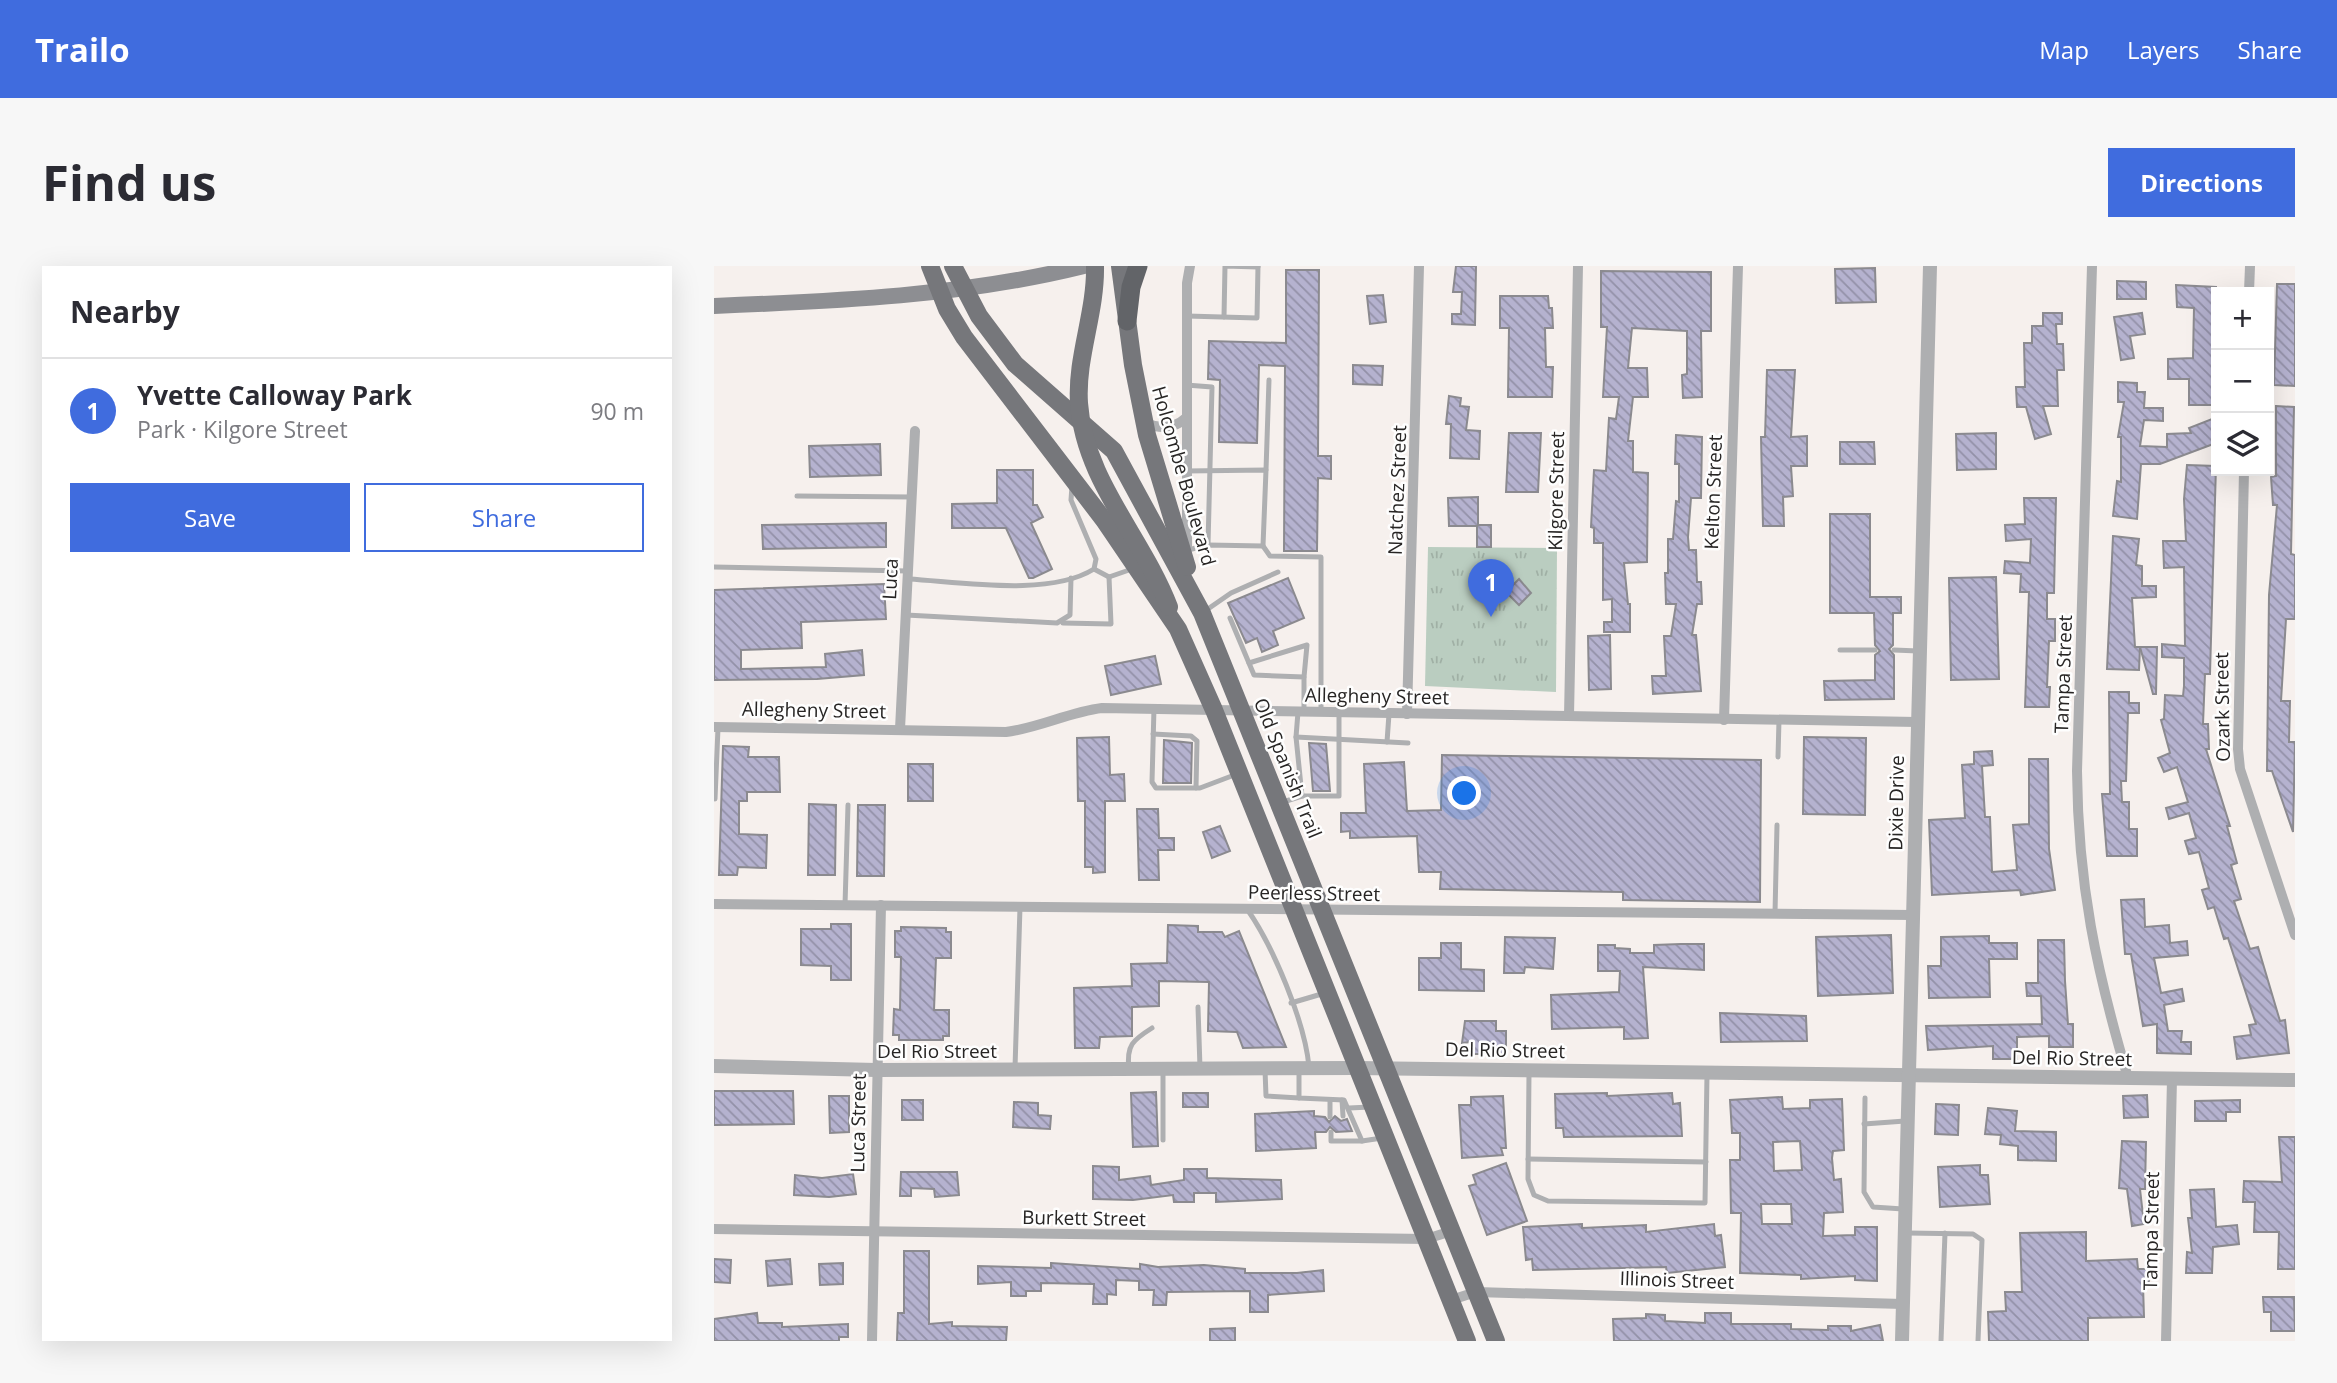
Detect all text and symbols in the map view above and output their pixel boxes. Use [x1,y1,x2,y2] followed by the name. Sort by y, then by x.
[35,27,130,72] text: Trailo
[2039,33,2089,66] text: Map
[2127,33,2200,66] text: Layers
[2238,33,2302,66] text: Share
[2108,148,2295,217] button: Directions
[42,149,216,215] text: Find us
[2211,287,2274,476] map controls
[2211,287,2274,350] button: +
[70,291,180,332] text: Nearby
[2211,350,2274,413] button: −
[137,377,412,413] text: Yvette Calloway Park
[1146,383,1222,569] street label: Holcombe Boulevard
[86,395,100,427] text: 1
[590,395,644,427] text: 90 m
[137,413,348,445] text: Park · Kilgore Street
[2211,413,2274,476] button: layers
[1382,424,1412,555] street label: Natchez Street
[1542,431,1570,551] street label: Kilgore Street
[1698,434,1728,550] street label: Kelton Street
[70,483,350,552] button: Save
[364,483,644,552] button: Share
[876,558,904,600] street label: Luca
[1468,559,1514,617] pin: 1
[2048,614,2078,734] street label: Tampa Street
[2208,652,2236,762] street label: Ozark Street
[1305,682,1449,710] street label: Allegheny Street
[1248,694,1328,842] street label: Old Spanish Trail
[742,696,886,724] street label: Allegheny Street
[1882,755,1910,851] street label: Dixie Drive
[1447,776,1481,810] your location
[1248,879,1380,907] street label: Peerless Street
[1445,1036,1566,1064] street label: Del Rio Street
[877,1038,997,1064] street label: Del Rio Street
[2012,1044,2133,1072] street label: Del Rio Street
[844,1073,872,1173] street label: Luca Street
[2137,1171,2165,1291] street label: Tampa Street
[1022,1204,1146,1232] street label: Burkett Street
[1619,1265,1735,1295] street label: Illinois Street

